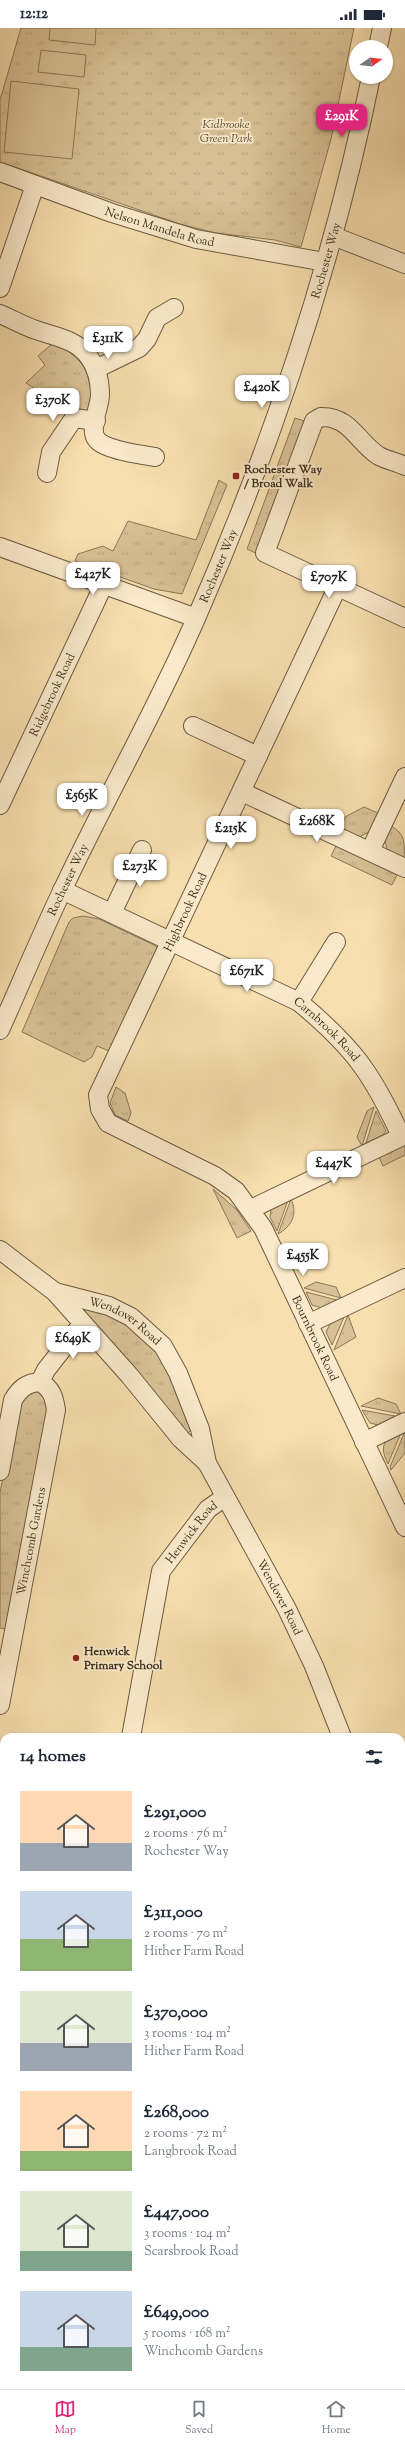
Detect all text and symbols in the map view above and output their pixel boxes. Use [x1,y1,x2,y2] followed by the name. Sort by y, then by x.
[20,4,48,25] text: 12:12
[349,40,393,84] north arrow
[349,40,393,84] map controls
[314,104,370,138] pin: £291K
[325,108,359,126] text: £291K
[200,116,253,148] park label: Kidbrooke Green Park
[102,203,216,252] street label: Nelson Mandela Road
[307,221,346,301] street label: Rochester Way
[80,326,136,360] pin: £311K
[93,330,123,348] text: £311K
[234,375,290,409] pin: £420K
[244,379,280,397] text: £420K
[25,388,81,422] pin: £370K
[35,392,71,410] text: £370K
[243,461,322,493] place label: Rochester Way / Broad Walk
[231,471,241,481] marker: Rochester Way / Broad Walk
[196,527,243,606] street label: Rochester Way
[65,562,121,596] pin: £427K
[301,565,357,599] pin: £707K
[75,566,111,584] text: £427K
[311,569,347,587] text: £707K
[25,650,80,740] street label: Ridgebrook Road
[54,783,110,817] pin: £565K
[66,787,98,805] text: £565K
[289,809,345,843] pin: £268K
[299,813,335,831] text: £268K
[203,816,259,850] pin: £215K
[215,820,247,838] text: £215K
[44,841,94,919] street label: Rochester Way
[112,854,168,888] pin: £273K
[123,858,157,876] text: £273K
[160,870,212,955] street label: Highbrook Road
[219,959,275,993] pin: £671K
[230,963,264,981] text: £671K
[289,993,364,1066] street label: Carnbrook Road
[306,1151,362,1185] pin: £447K
[316,1155,352,1173] text: £447K
[275,1243,331,1277] pin: £455K
[287,1247,319,1265] text: £455K
[87,1293,165,1350] street label: Wendover Road
[286,1293,343,1385] street label: Bournbrook Road
[45,1326,101,1360] pin: £649K
[55,1330,91,1348] text: £649K
[13,1485,51,1597] street label: Winchcomb Gardens
[162,1497,222,1568] street label: Henwick Road
[252,1557,306,1639] street label: Wendover Road
[83,1643,163,1675] place label: Henwick Primary School
[71,1653,81,1663] marker: Henwick Primary School
[20,1745,86,1769] text: 14 homes
[363,1746,385,1768] icon: filters
[144,1801,206,1825] text: £291,000
[52,1807,100,1855] icon: home
[144,1825,228,1843] text: 2 rooms · 76 m²
[144,1843,229,1861] text: Rochester Way
[144,1901,203,1925] text: £311,000
[52,1907,100,1955] icon: home
[144,1925,228,1943] text: 2 rooms · 70 m²
[144,1943,244,1961] text: Hither Farm Road
[144,2001,208,2025] text: £370,000
[52,2007,100,2055] icon: home
[144,2025,231,2043] text: 3 rooms · 104 m²
[144,2043,244,2061] text: Hither Farm Road
[144,2101,209,2125] text: £268,000
[52,2107,100,2155] icon: home
[144,2125,227,2143] text: 2 rooms · 72 m²
[144,2143,237,2161] text: Langbrook Road
[144,2201,209,2225] text: £447,000
[52,2207,100,2255] icon: home
[144,2225,231,2243] text: 3 rooms · 104 m²
[144,2243,239,2261] text: Scarsbrook Road
[144,2301,209,2325] text: £649,000
[52,2307,100,2355] icon: home
[144,2325,230,2343] text: 5 rooms · 168 m²
[144,2343,263,2361] text: Winchcomb Gardens
[54,2398,76,2438] tab: Map
[185,2398,213,2438] tab: Saved
[322,2398,351,2438] tab: Home

